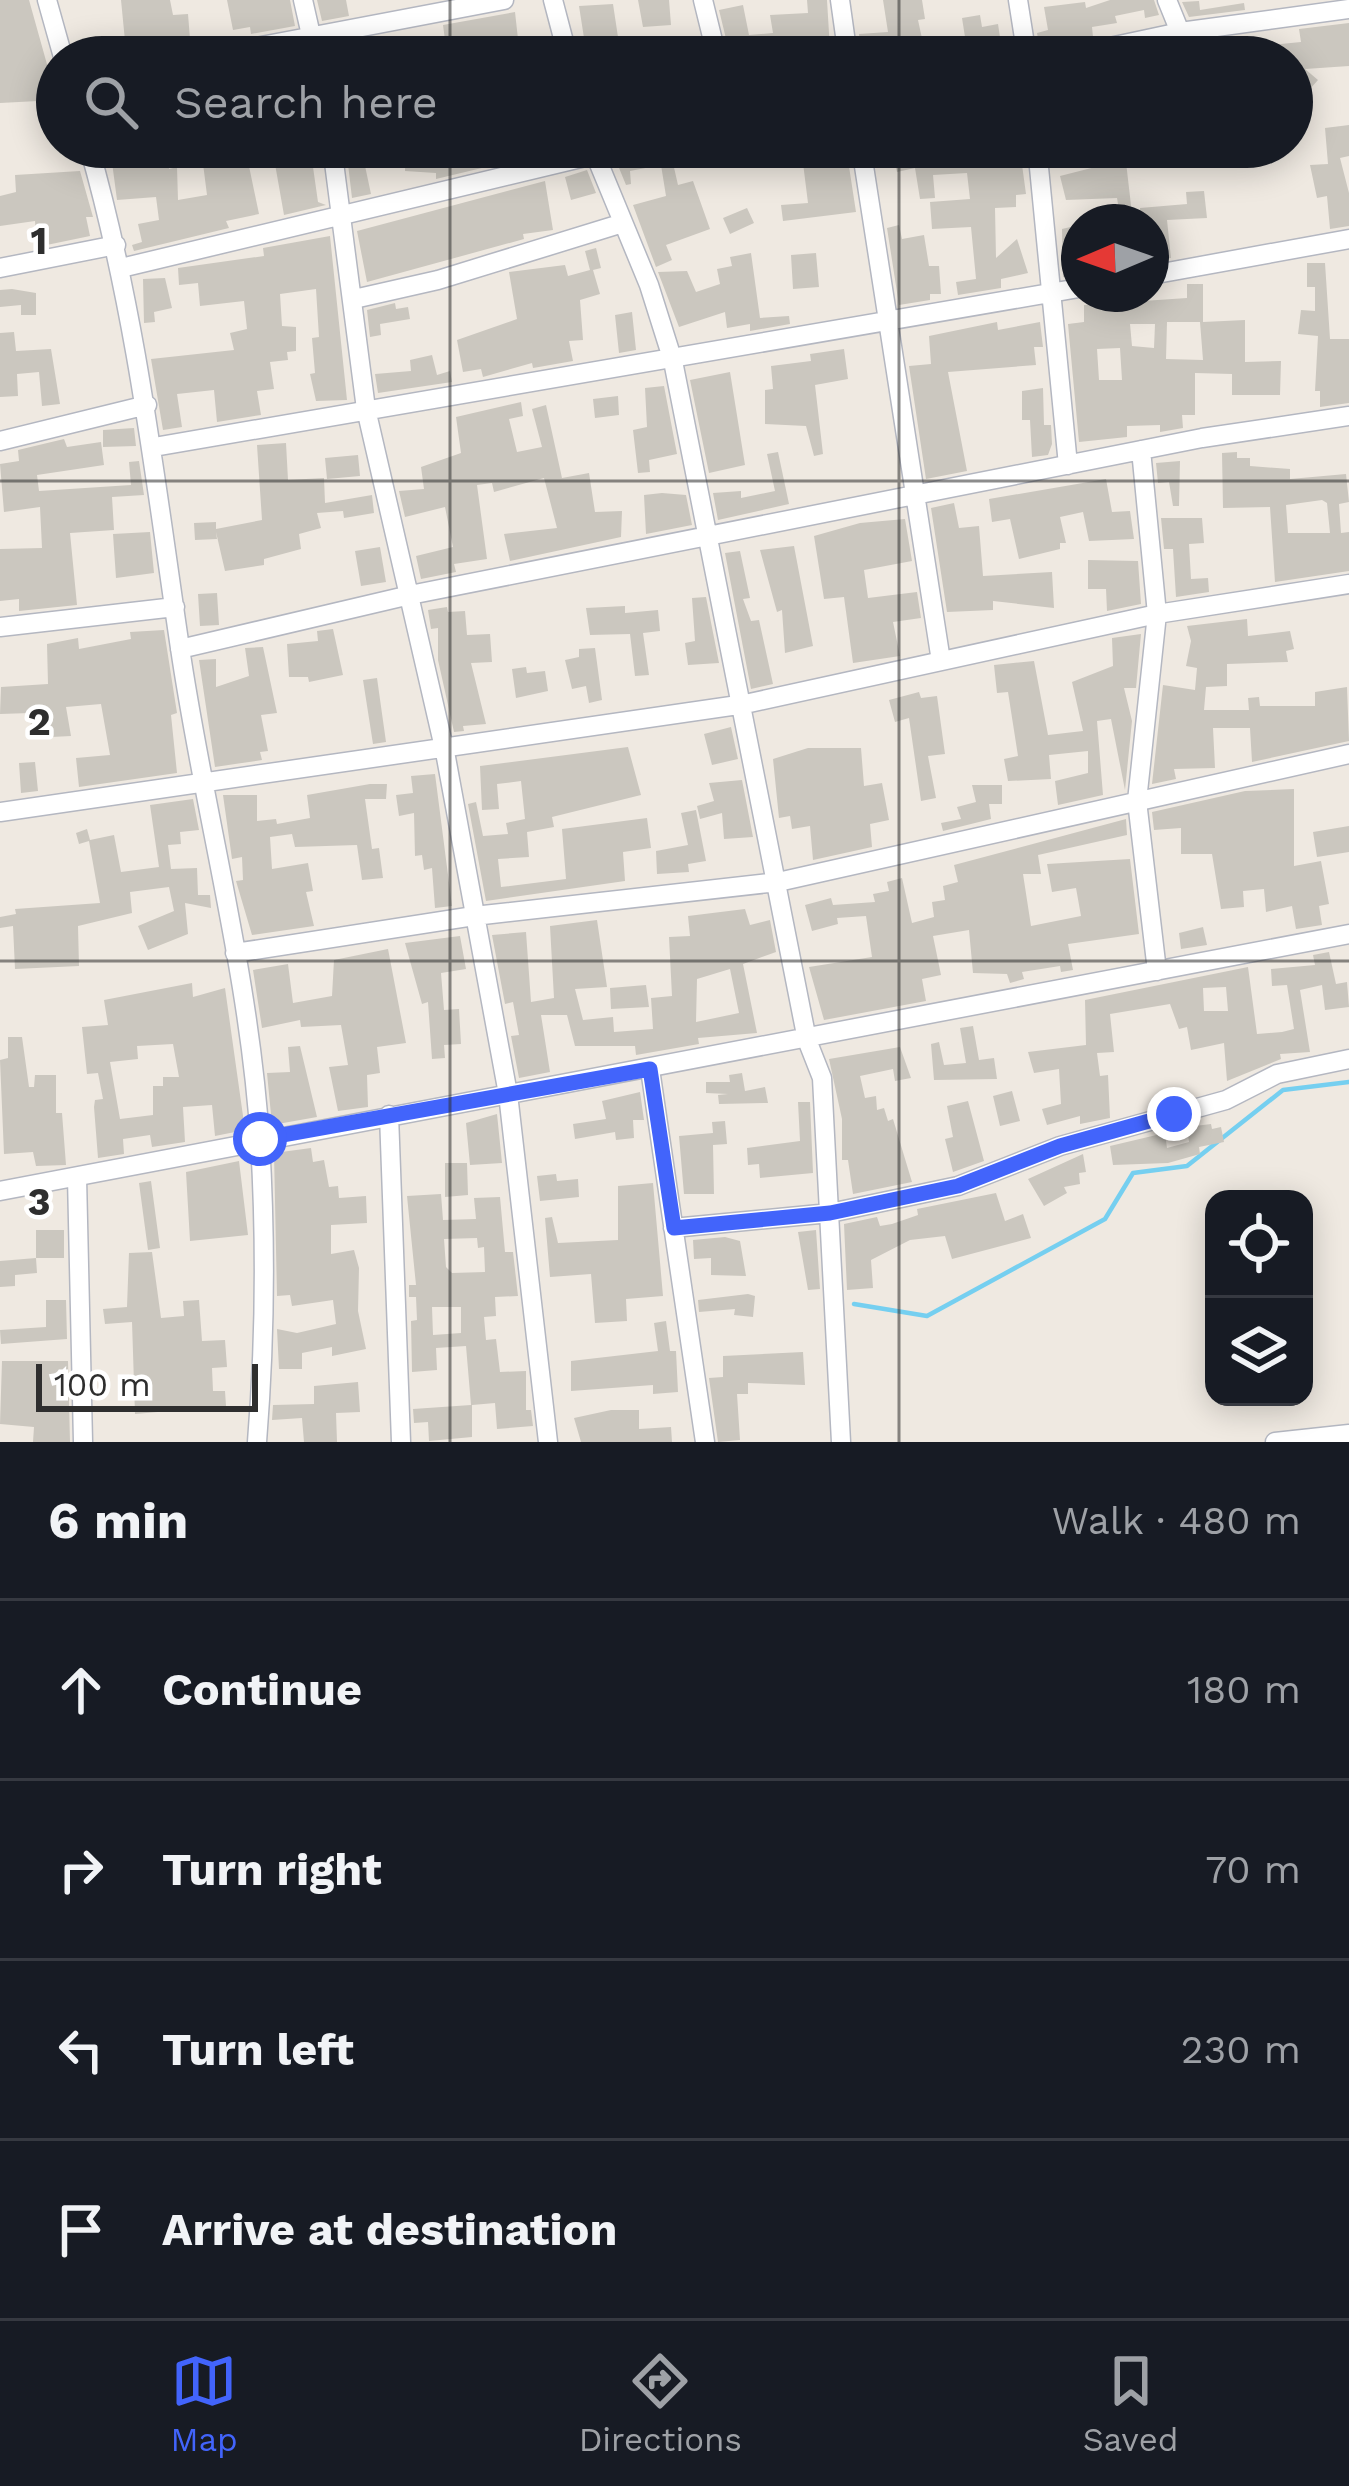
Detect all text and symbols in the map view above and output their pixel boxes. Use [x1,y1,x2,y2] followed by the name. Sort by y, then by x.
[36,36,1313,168] search box
[78,69,144,135] icon: search
[174,76,438,129] text: Search here
[1061,204,1169,312] north arrow
[31,218,47,263] text: 1
[27,699,51,744] text: 2
[1147,1087,1201,1141] route end
[233,1112,287,1166] route start
[27,1179,51,1224] text: 3
[1205,1190,1313,1406] map controls
[1205,1190,1313,1298] button: locate
[1205,1298,1313,1406] button: layers
[36,1358,258,1411] scale bar
[54,1365,151,1404] text: 100 m
[48,1491,188,1550] text: 6 min
[1052,1498,1301,1543] text: Walk · 480 m
[48,1657,114,1723] icon: ahead
[162,1663,362,1716] text: Continue
[1187,1667,1301,1712] text: 180 m
[48,1837,114,1903] icon: right
[162,1843,382,1896] text: Turn right
[1205,1847,1301,1892] text: 70 m
[48,2017,114,2083] icon: left
[162,2023,354,2076] text: Turn left
[1181,2027,1301,2072] text: 230 m
[48,2197,114,2263] icon: arrive
[162,2203,617,2256] text: Arrive at destination
[170,2348,238,2459] tab: Map
[579,2348,742,2459] tab: Directions
[1083,2348,1179,2459] tab: Saved

